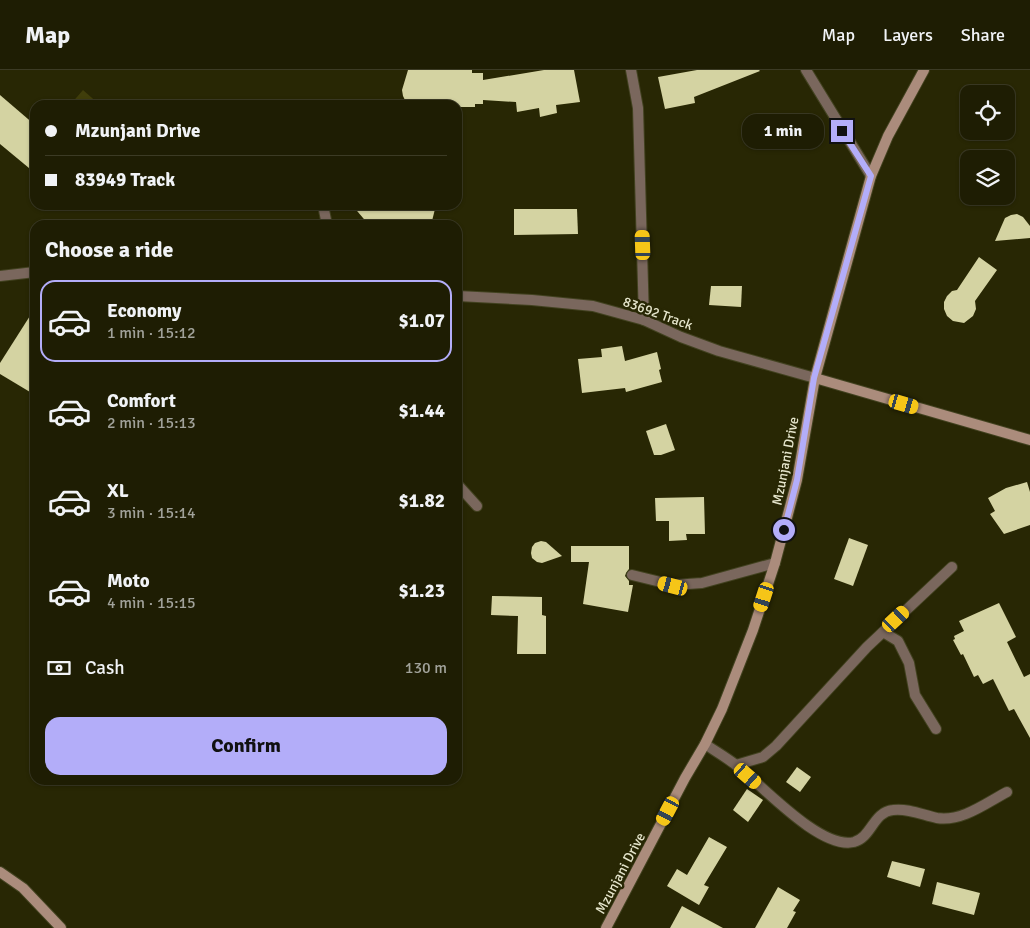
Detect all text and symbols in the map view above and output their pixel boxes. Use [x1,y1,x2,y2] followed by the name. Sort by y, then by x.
[25,20,70,50] text: Map
[822,24,855,46] text: Map
[883,24,933,46] text: Layers
[961,24,1005,46] text: Share
[960,85,1015,205] map controls
[960,85,1015,140] button: locate
[742,114,824,148] callout: 1 min
[75,119,200,143] text: Mzunjani Drive
[831,120,853,142] route end
[764,121,802,141] text: 1 min
[960,150,1015,205] button: layers
[75,168,175,192] text: 83949 Track
[634,230,651,260] car
[45,236,173,263] text: Choose a ride
[621,293,695,334] street label: 83692 Track
[47,299,92,344] icon: car
[107,299,181,323] text: Economy
[399,309,445,333] text: $1.07
[107,323,196,343] text: 1 min · 15:12
[47,389,92,434] icon: car
[107,389,176,413] text: Comfort
[887,393,920,415] car
[399,399,445,423] text: $1.44
[107,413,196,433] text: 2 min · 15:13
[769,415,802,507] street label: Mzunjani Drive
[47,479,92,524] icon: car
[107,479,129,503] text: XL
[399,489,445,513] text: $1.82
[107,503,196,523] text: 3 min · 15:14
[773,519,795,541] route start
[47,569,92,614] icon: car
[107,569,150,593] text: Moto
[656,575,689,597] car
[399,579,445,603] text: $1.23
[752,580,775,614] car
[107,593,196,613] text: 4 min · 15:15
[879,603,912,635] car
[45,654,73,682] icon: cash
[85,656,125,680] text: Cash
[405,658,447,678] text: 130 m
[45,717,447,775] button: Confirm
[731,760,764,792] car
[654,794,681,828] car
[592,830,649,917] street label: Mzunjani Drive

